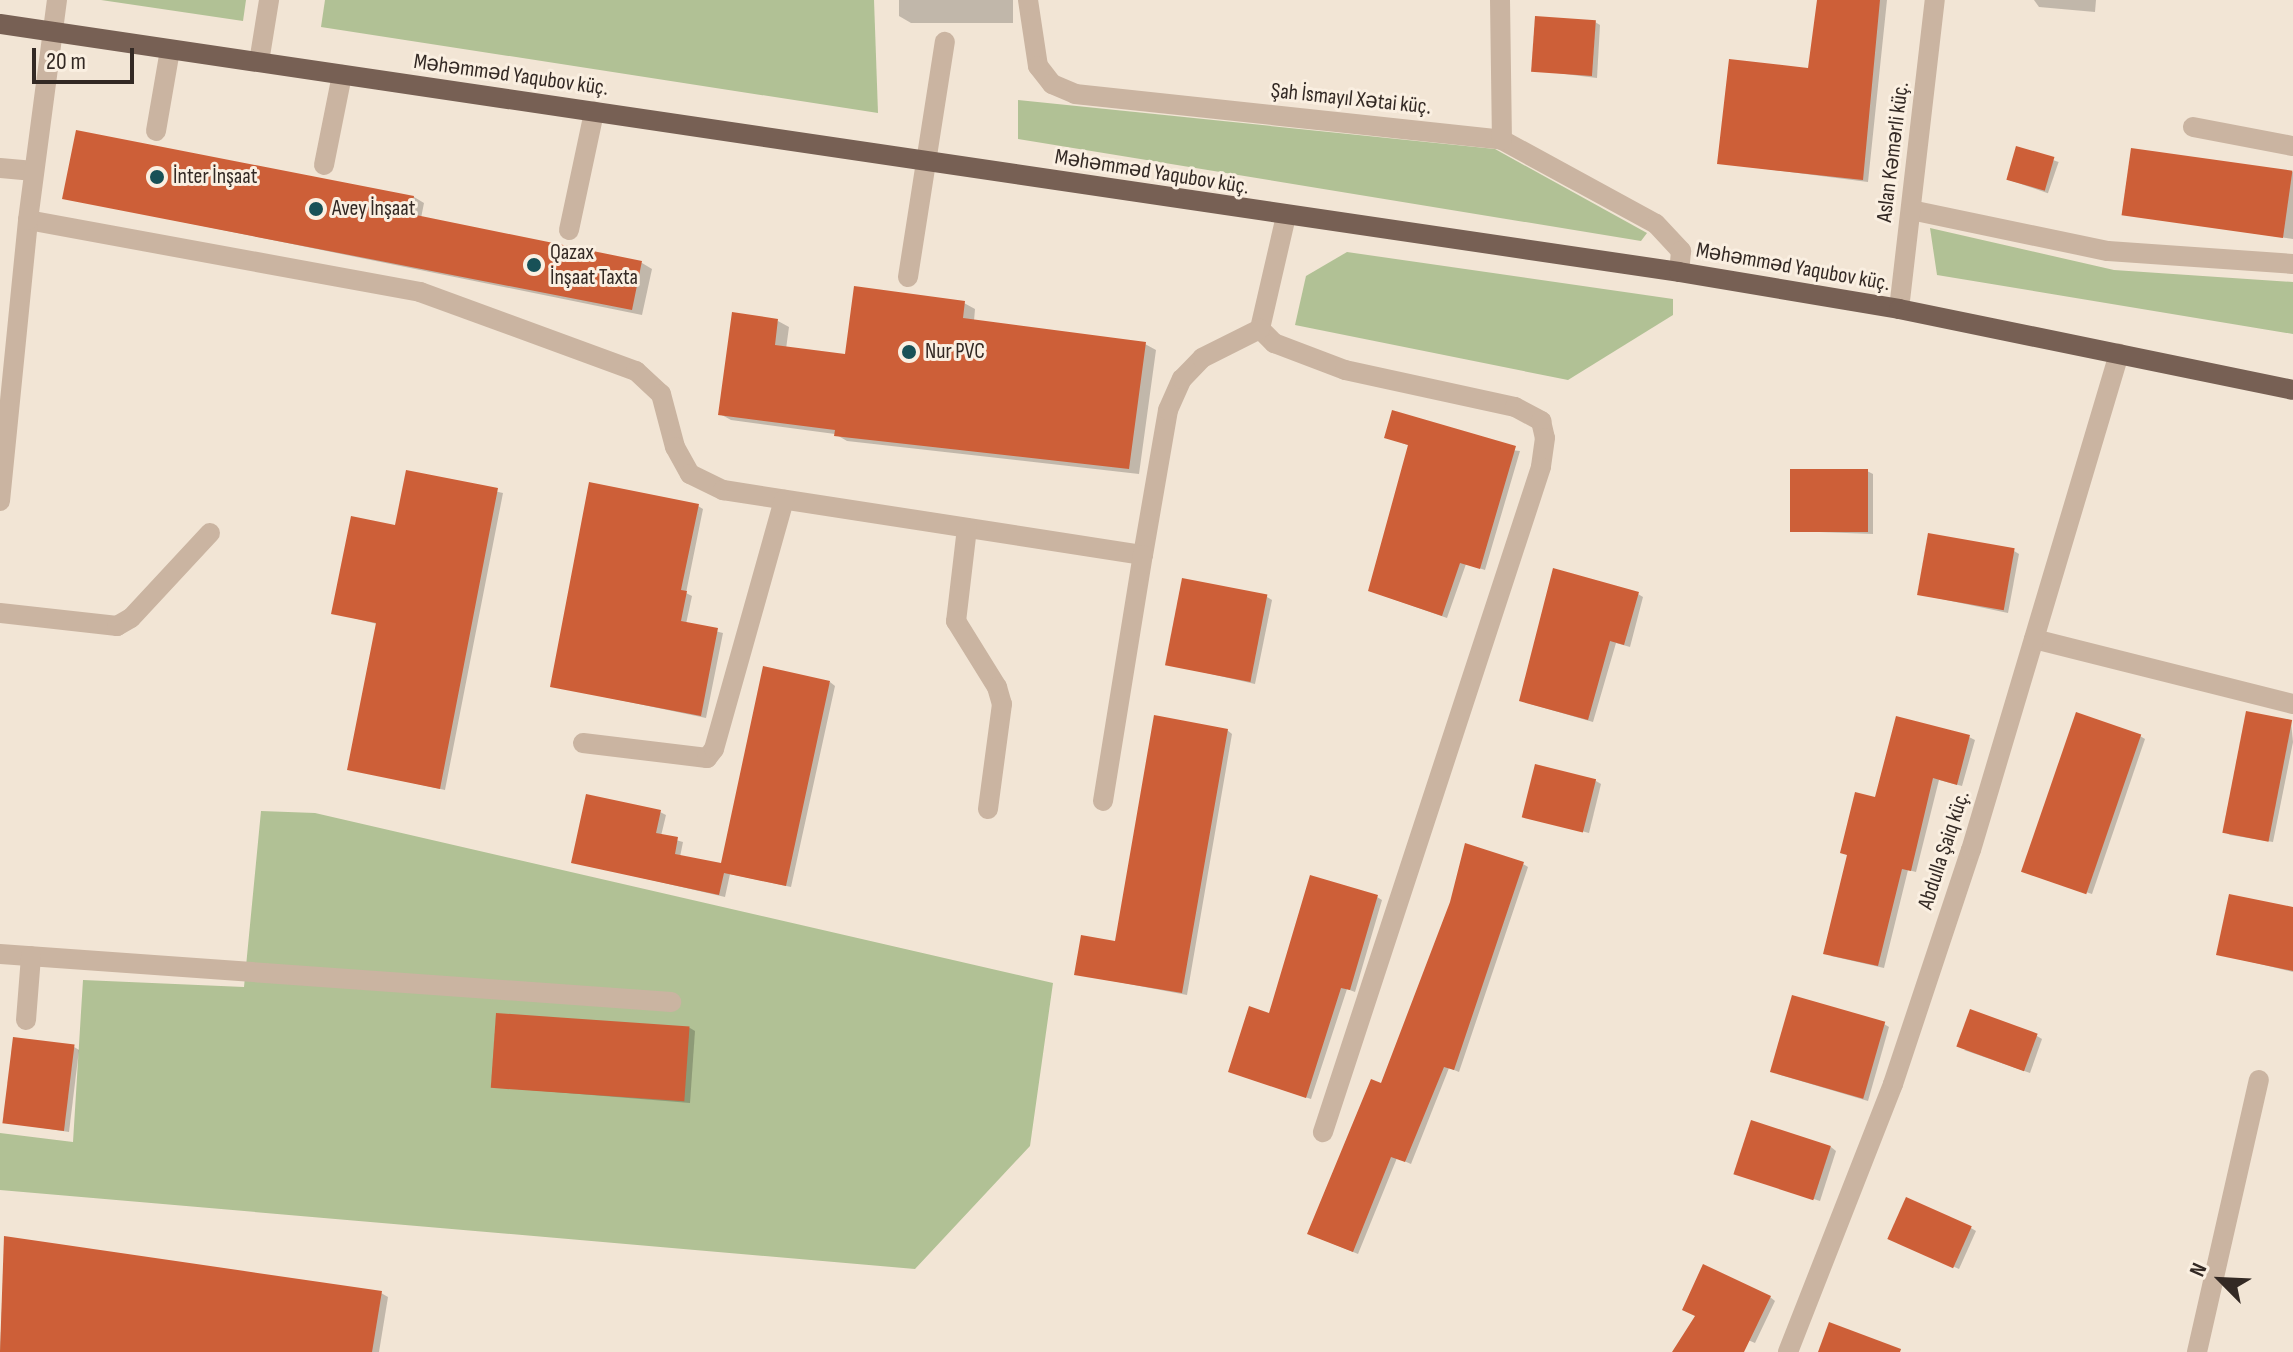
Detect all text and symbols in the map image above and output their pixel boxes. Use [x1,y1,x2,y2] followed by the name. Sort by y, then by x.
[36,32,138,82] scale bar
[46,47,86,76] text: 20 m
[412,48,610,102] street label: Məhəmməd Yaqubov küç.
[1270,77,1432,121] street label: Şah İsmayıl Xətai küç.
[1871,80,1915,224] street label: Aslan Kəmərli küç.
[1053,144,1251,200] street label: Məhəmməd Yaqubov küç.
[173,164,258,190] place label: İnter İnşaat
[148,168,166,186] marker: İnter İnşaat
[332,196,415,222] place label: Avey İnşaat
[307,200,325,218] marker: Avey İnşaat
[1694,237,1892,297] street label: Məhəmməd Yaqubov küç.
[550,239,638,290] place label: Qazax İnşaat Taxta
[525,256,543,274] marker: Qazax İnşaat Taxta
[925,339,985,365] place label: Nur PVC
[900,343,918,361] marker: Nur PVC
[1912,787,1976,913] street label: Abdulla Şaiq küç.
[2181,1240,2261,1320] north arrow
[2184,1259,2213,1281] text: N

